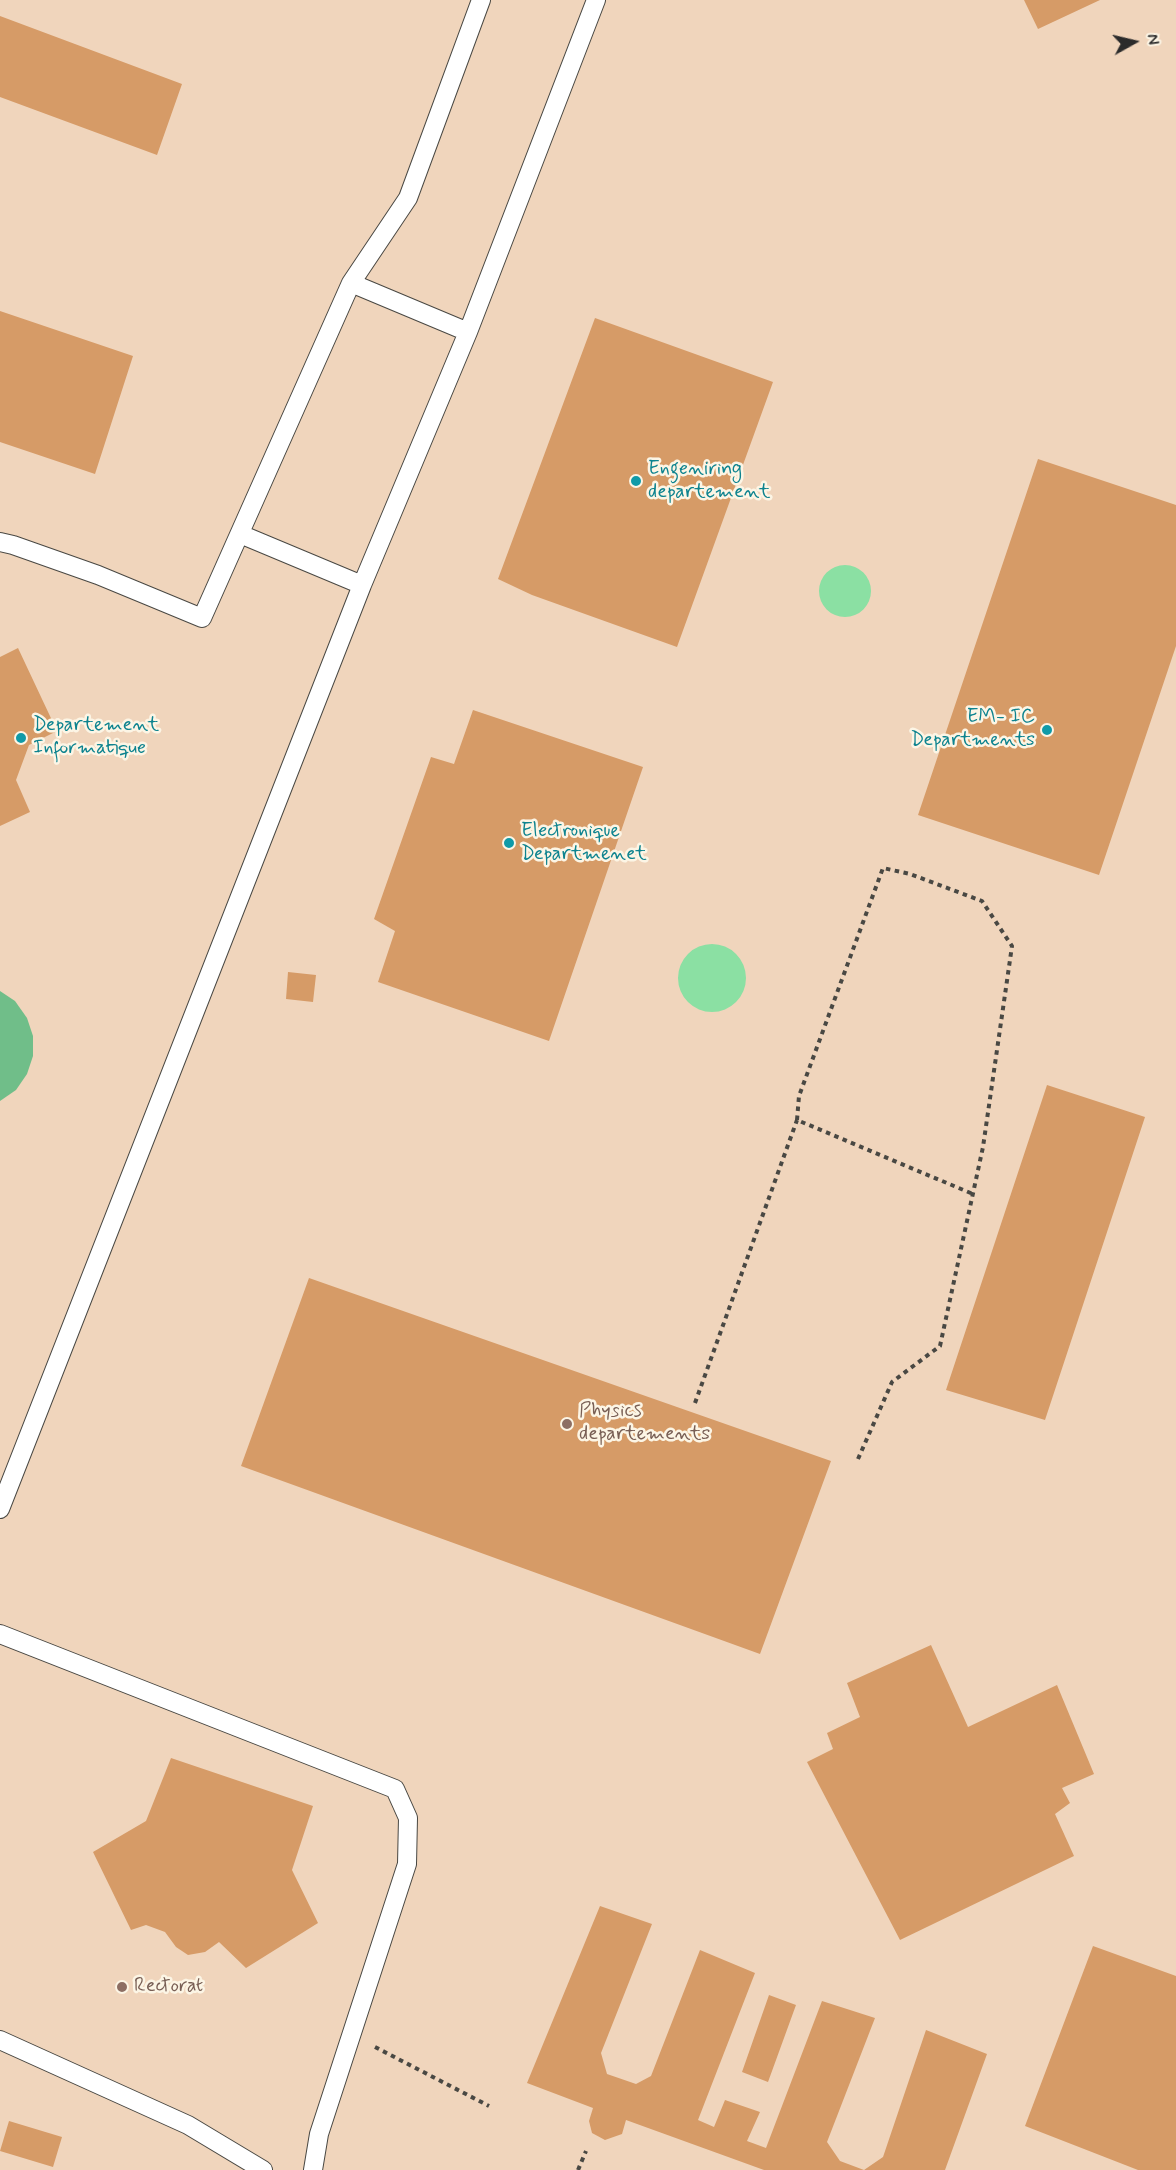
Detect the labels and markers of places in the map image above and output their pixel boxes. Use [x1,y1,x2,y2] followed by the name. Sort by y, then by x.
[648,458,771,505] place label: Engeniring departement
[629,474,643,488] marker: Engeniring departement
[910,706,1035,753] place label: EM- IC Departments
[33,714,159,761] place label: Departement Informatique
[1040,723,1054,737] marker: EM- IC Departments
[14,731,28,745] marker: Departement Informatique
[521,820,647,867] place label: Electronique Departmenet
[502,836,516,850] marker: Electronique Departmenet
[579,1400,710,1447] place label: Physics departements
[560,1417,574,1431] marker: Physics departements
[134,1975,203,1999] place label: Rectorat
[115,1980,129,1994] marker: Rectorat

